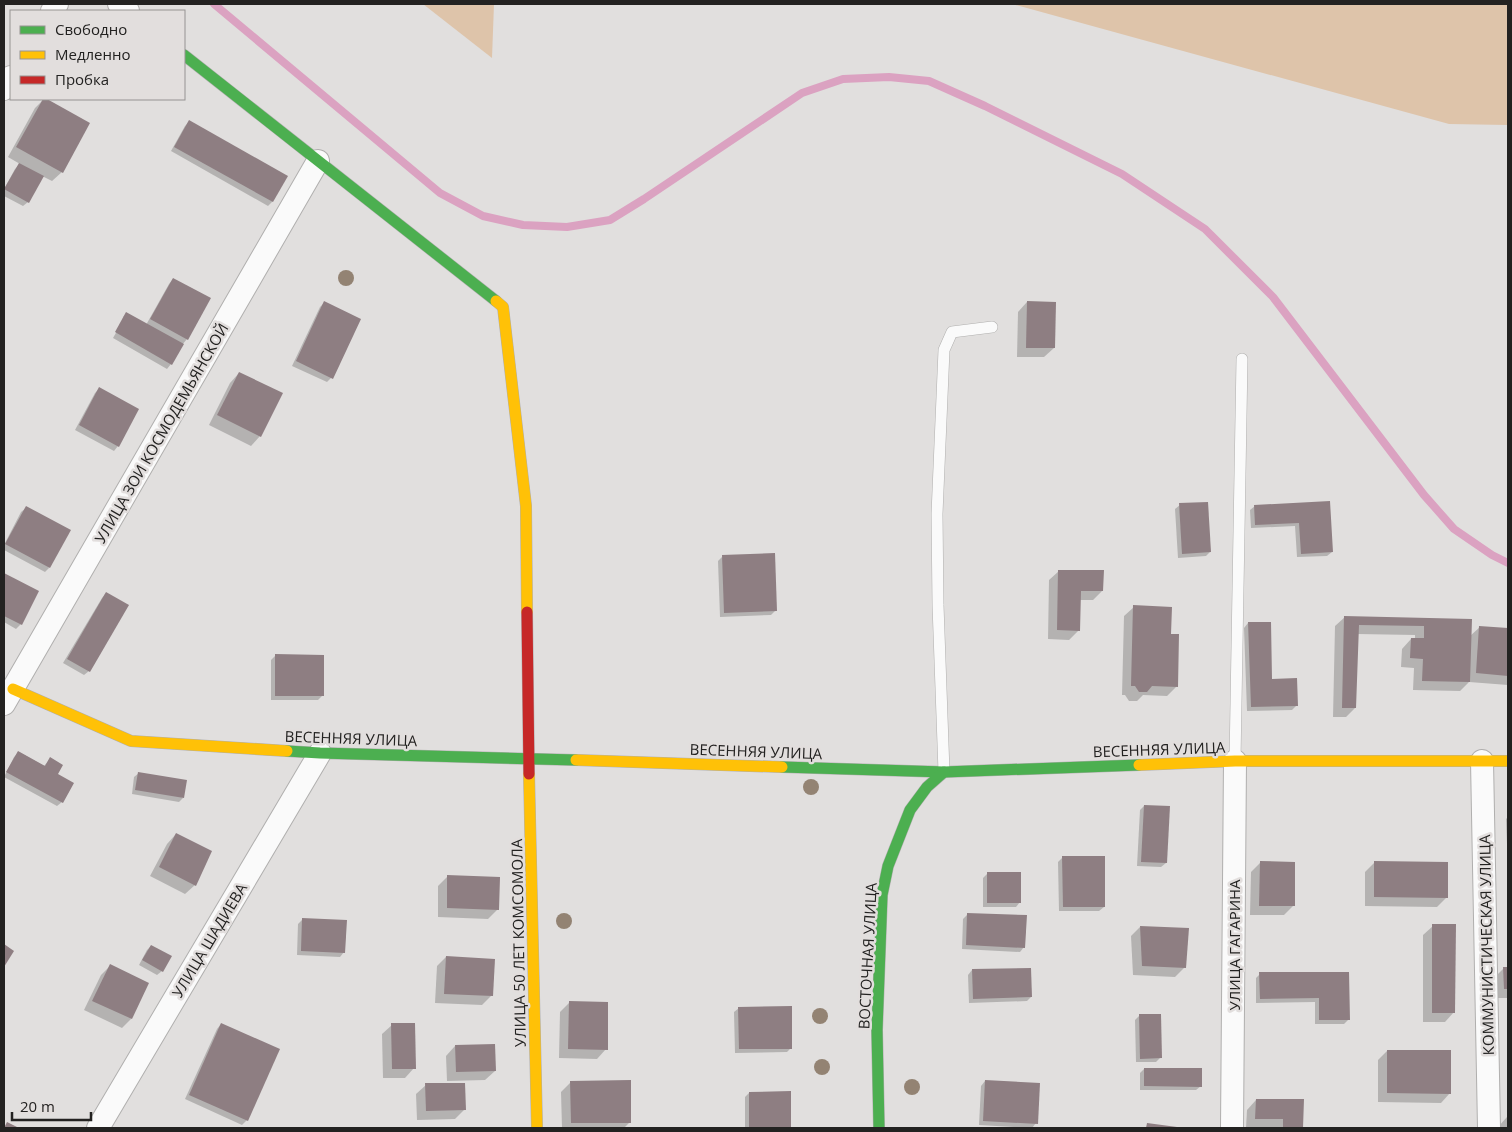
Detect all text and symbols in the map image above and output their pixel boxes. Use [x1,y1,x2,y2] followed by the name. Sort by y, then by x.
[10,10,185,100] legend
[55,19,127,39] text: Свободно
[55,44,131,64] text: Медленно
[55,69,109,89] text: Пробка
[90,319,232,547] street label: УЛИЦА ЗОИ КОСМОДЕМЬЯНСКОЙ
[284,726,418,750] street label: ВЕСЕННЯЯ УЛИЦА
[1092,737,1226,761] street label: ВЕСЕННЯЯ УЛИЦА
[689,739,823,763] street label: ВЕСЕННЯЯ УЛИЦА
[1474,834,1498,1055] street label: КОММУНИСТИЧЕСКАЯ УЛИЦА
[506,838,530,1047] street label: УЛИЦА 50 ЛЕТ КОМСОМОЛА
[167,879,251,1001] street label: УЛИЦА ШАДИЕВА
[1224,879,1244,1011] street label: УЛИЦА ГАГАРИНА
[853,882,881,1030] street label: ВОСТОЧНАЯ УЛИЦА
[12,1090,91,1122] scale bar
[20,1096,55,1116] text: 20 m

